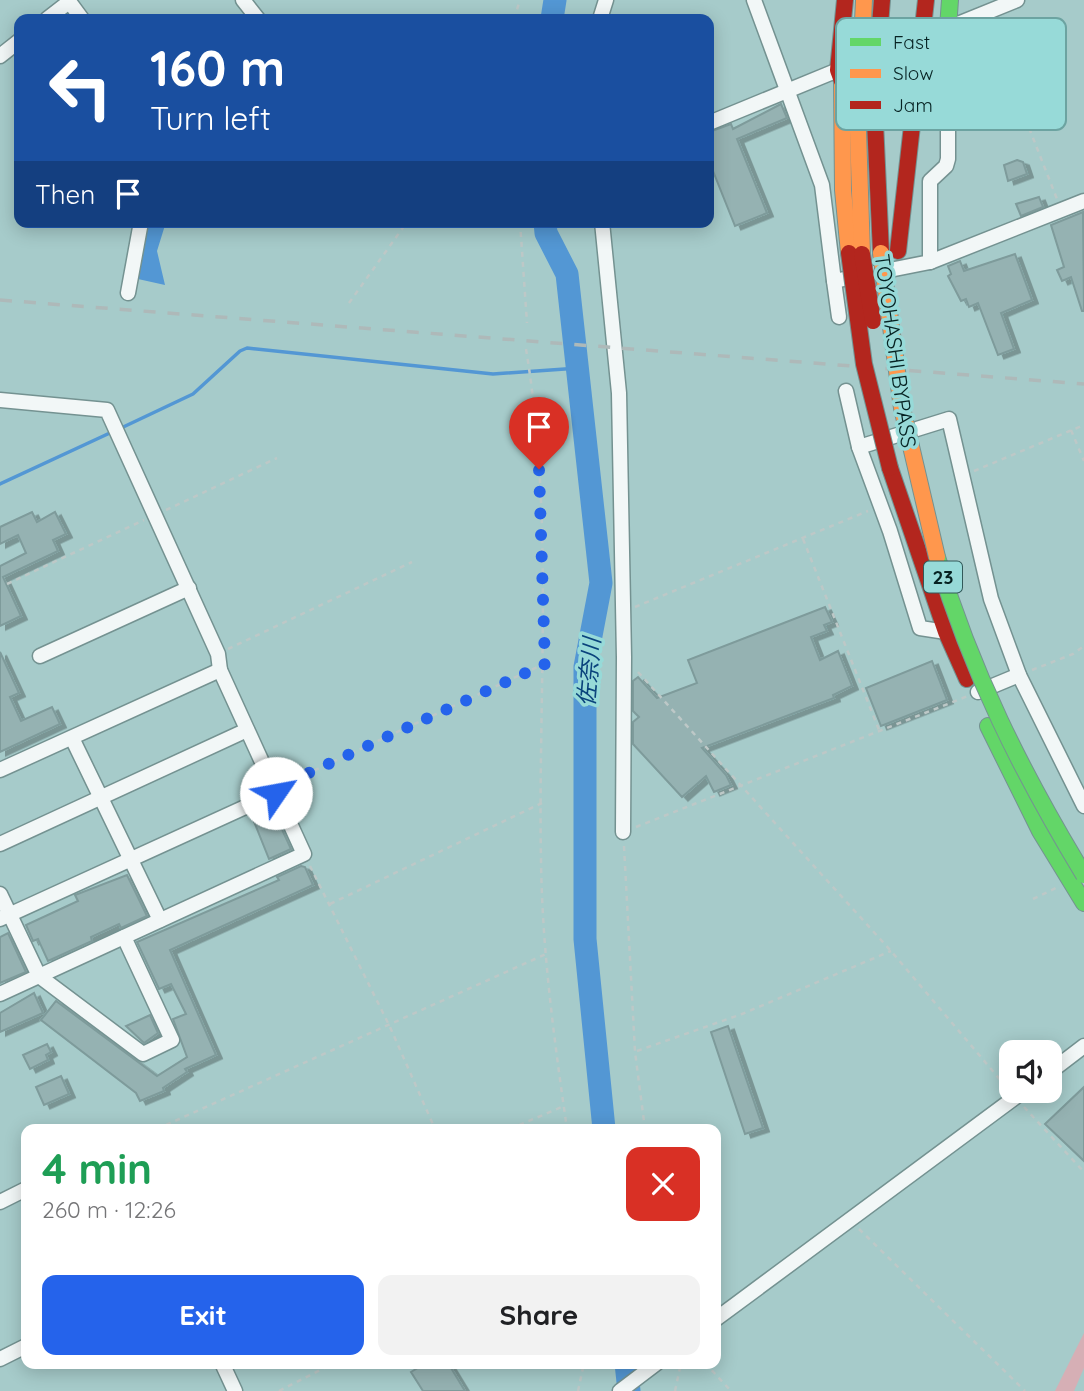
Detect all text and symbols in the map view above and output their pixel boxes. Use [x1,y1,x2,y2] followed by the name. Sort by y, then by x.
[836,18,1066,130] legend
[893,30,930,54] text: Fast
[150,37,285,98] text: 160 m
[35,42,126,133] icon: left
[893,61,934,85] text: Slow
[893,93,933,117] text: Jam
[150,98,271,138] text: Turn left
[109,175,147,213] icon: arrive
[35,178,95,211] text: Then
[870,252,922,449] street label: TOYOHASHI BYPASS
[509,397,569,469] pin
[520,408,558,446] icon: arrive
[924,562,962,592] road number: 23
[571,633,606,708] water label: 佐奈川
[239,756,313,830] position arrow
[999,1040,1062,1103] map controls
[999,1040,1062,1103] button: sound
[42,1142,152,1195] text: 4 min
[626,1147,700,1221] button: close
[42,1195,176,1224] text: 260 m · 12:26
[42,1275,364,1355] button: Exit
[378,1275,700,1355] button: Share

